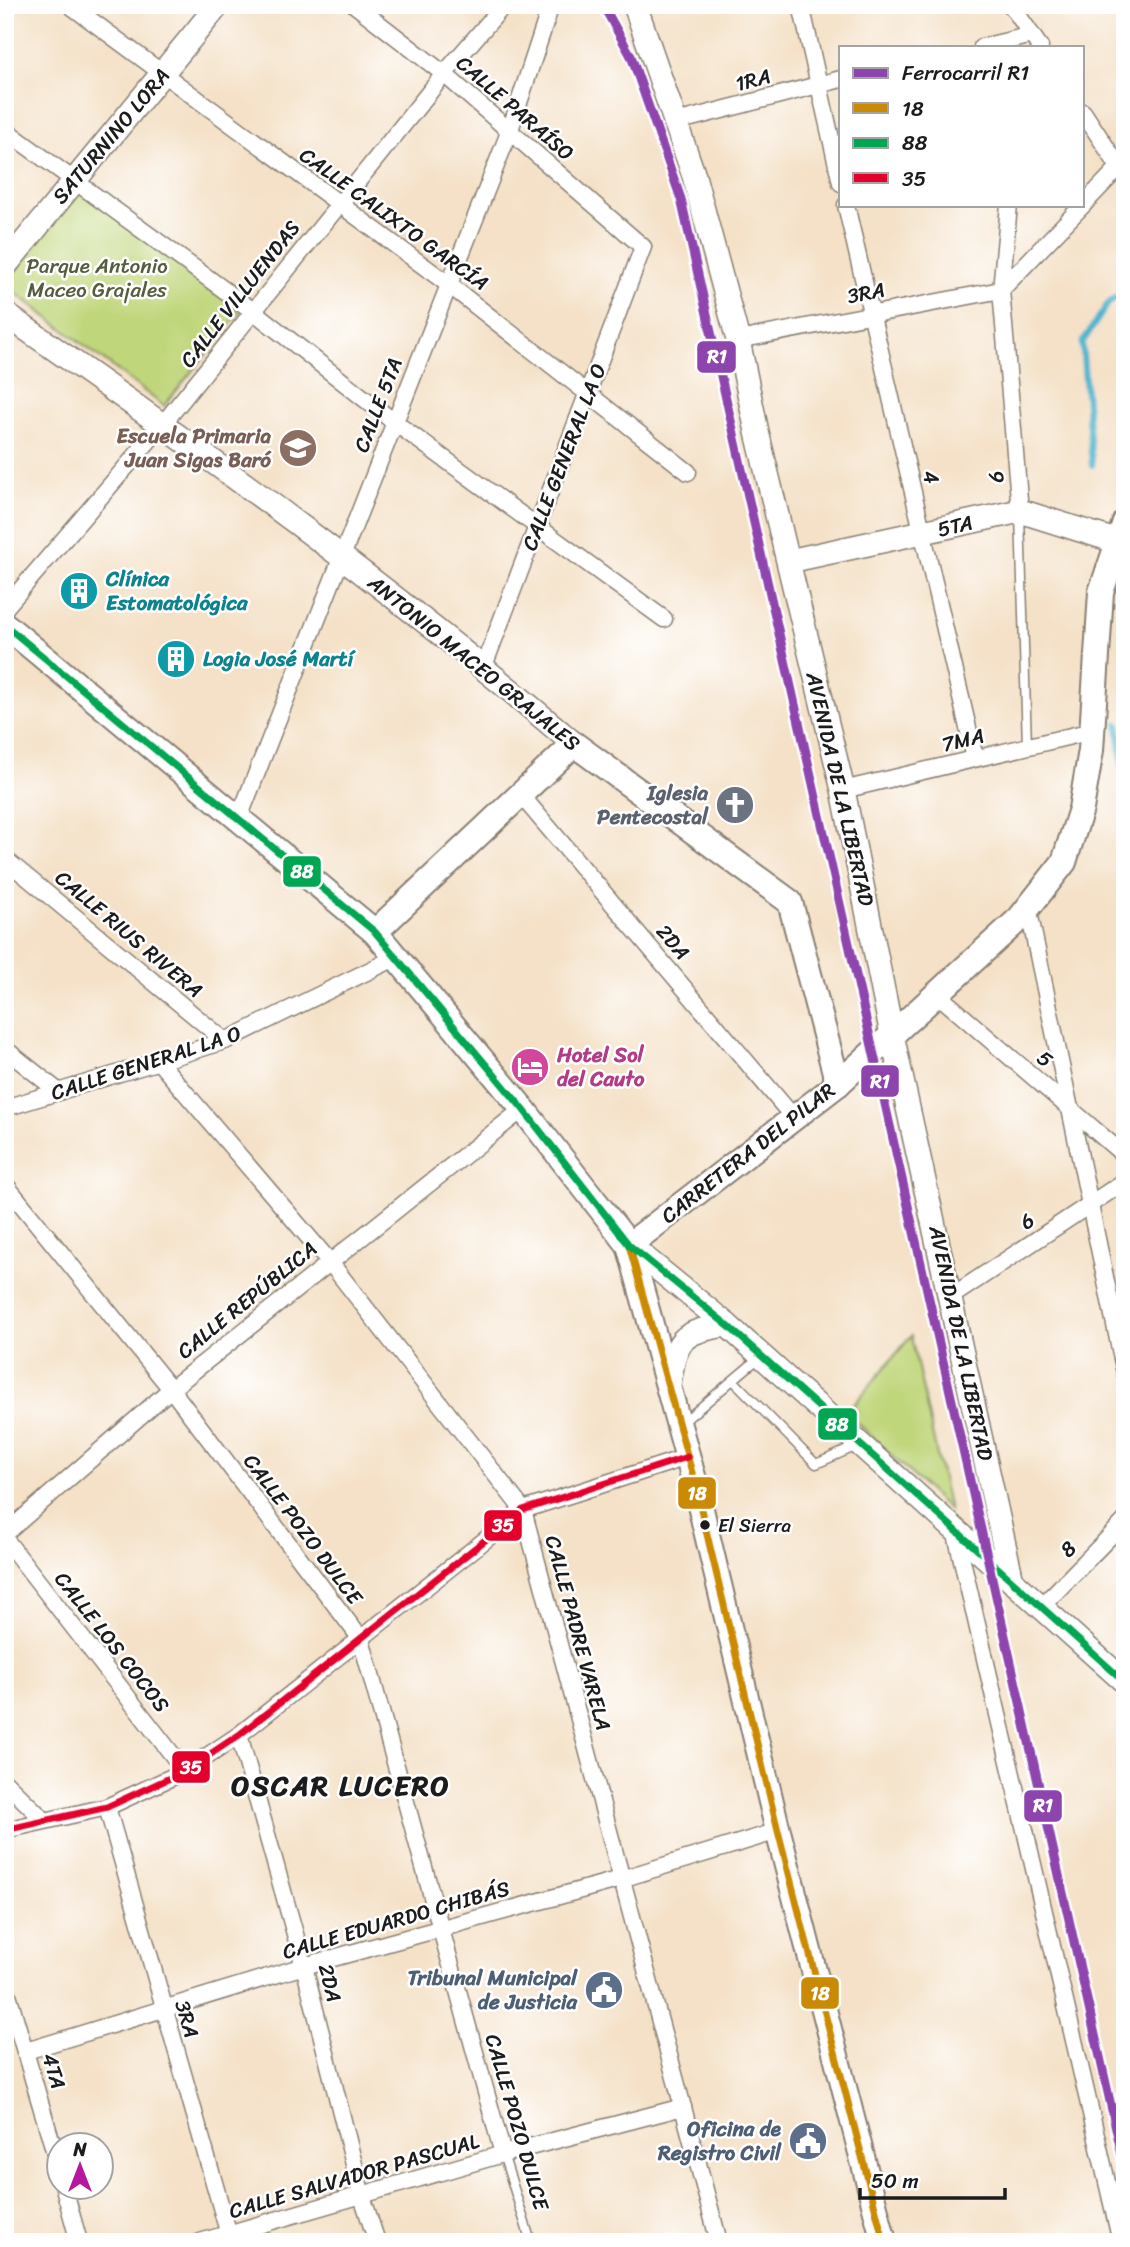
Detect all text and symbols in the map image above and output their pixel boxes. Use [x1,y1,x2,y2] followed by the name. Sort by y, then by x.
[447,45,583,171] street label: CALLE PARAÍSO
[839,46,1084,206] legend
[902,54,1029,92] text: Ferrocarril R1
[731,57,775,103] street label: 1RA
[42,59,180,213] street label: SATURNINO LORA
[902,90,924,128] text: 18
[902,124,928,162] text: 88
[291,137,497,301] street label: CALLE CALIXTO GARCÍA
[902,160,927,198] text: 35
[170,212,310,376] street label: CALLE VILLUENDAS
[26,247,168,309] park label: Parque Antonio Maceo Grajales
[844,271,888,315] street label: 3RA
[696,340,737,374] line badge: R1
[706,340,727,373] text: R1
[343,352,413,458] street label: CALLE 5TA
[511,358,617,556] street label: CALLE GENERAL LA O
[116,417,272,479] place label: Escuela Primaria Juan Sigas Baró
[277,427,319,469] school or university icon: Escuela Primaria Juan Sigas Baró
[911,466,951,488] street label: 4
[977,469,1015,485] street label: 6
[933,503,977,549] street label: 5TA
[105,560,249,622] place label: Clínica Estomatológica
[358,564,589,761] street label: ANTONIO MACEO GRAJALES
[58,570,100,612] building icon: Clínica Estomatológica
[155,638,197,680] building icon: Logia José Martí
[203,640,357,678] place label: Logia José Martí
[794,667,886,910] street label: AVENIDA DE LA LIBERTAD
[938,717,988,763] street label: 7MA
[597,774,709,836] place label: Iglesia Pentecostal
[714,784,756,826] church icon: Iglesia Pentecostal
[282,855,322,888] line badge: 88
[290,855,314,888] text: 88
[46,860,212,1008] street label: CALLE RIUS RIVERA
[646,915,700,969] street label: 2DA
[46,1014,246,1112] street label: CALLE GENERAL LA O
[556,1036,645,1098] place label: Hotel Sol del Cauto
[1028,1040,1062,1078] street label: 5
[509,1046,551,1088] hotel icon: Hotel Sol del Cauto
[860,1064,900,1098] line badge: R1
[869,1065,890,1098] text: R1
[652,1072,844,1234] street label: CARRETERA DEL PILAR
[1011,1202,1043,1240] street label: 6
[917,1221,1005,1464] street label: AVENIDA DE LA LIBERTAD
[168,1231,326,1369] street label: CALLE REPÚBLICA
[817,1407,858,1441] line badge: 88
[825,1408,849,1441] text: 88
[233,1445,374,1614] street label: CALLE POZO DULCE
[677,1476,717,1510] line badge: 18
[687,1477,707,1510] text: 18
[483,1509,523,1542] line badge: 35
[491,1509,514,1542] text: 35
[718,1509,791,1542] place label: El Sierra
[698,1518,712,1532] marker: El Sierra
[534,1531,622,1735] street label: CALLE PADRE VARELA
[1050,1531,1086,1567] street label: 8
[44,1563,180,1721] street label: CALLE LOS COCOS
[171,1750,211,1784] line badge: 35
[179,1751,202,1784] text: 35
[231,1761,451,1810] district label: OSCAR LUCERO
[1023,1789,1063,1823] line badge: R1
[1032,1789,1053,1822] text: R1
[278,1869,514,1971] street label: CALLE EDUARDO CHIBÁS
[408,1959,578,2021] place label: Tribunal Municipal de Justicia
[307,1960,353,2006] street label: 2DA
[583,1969,625,2011] public building icon: Tribunal Municipal de Justicia
[800,1976,840,2010] line badge: 18
[810,1977,830,2010] text: 18
[163,1995,211,2043] street label: 3RA
[474,2029,561,2216] street label: CALLE POZO DULCE
[31,2048,77,2094] street label: 4TA
[657,2110,782,2172] place label: Oficina de Registro Civil
[787,2120,829,2162] public building icon: Oficina de Registro Civil
[224,2122,484,2230] street label: CALLE SALVADOR PASCUAL
[46,2132,116,2202] north arrow
[72,2133,87,2166] text: N
[860,2156,1006,2200] scale bar
[871,2162,919,2200] text: 50 m

